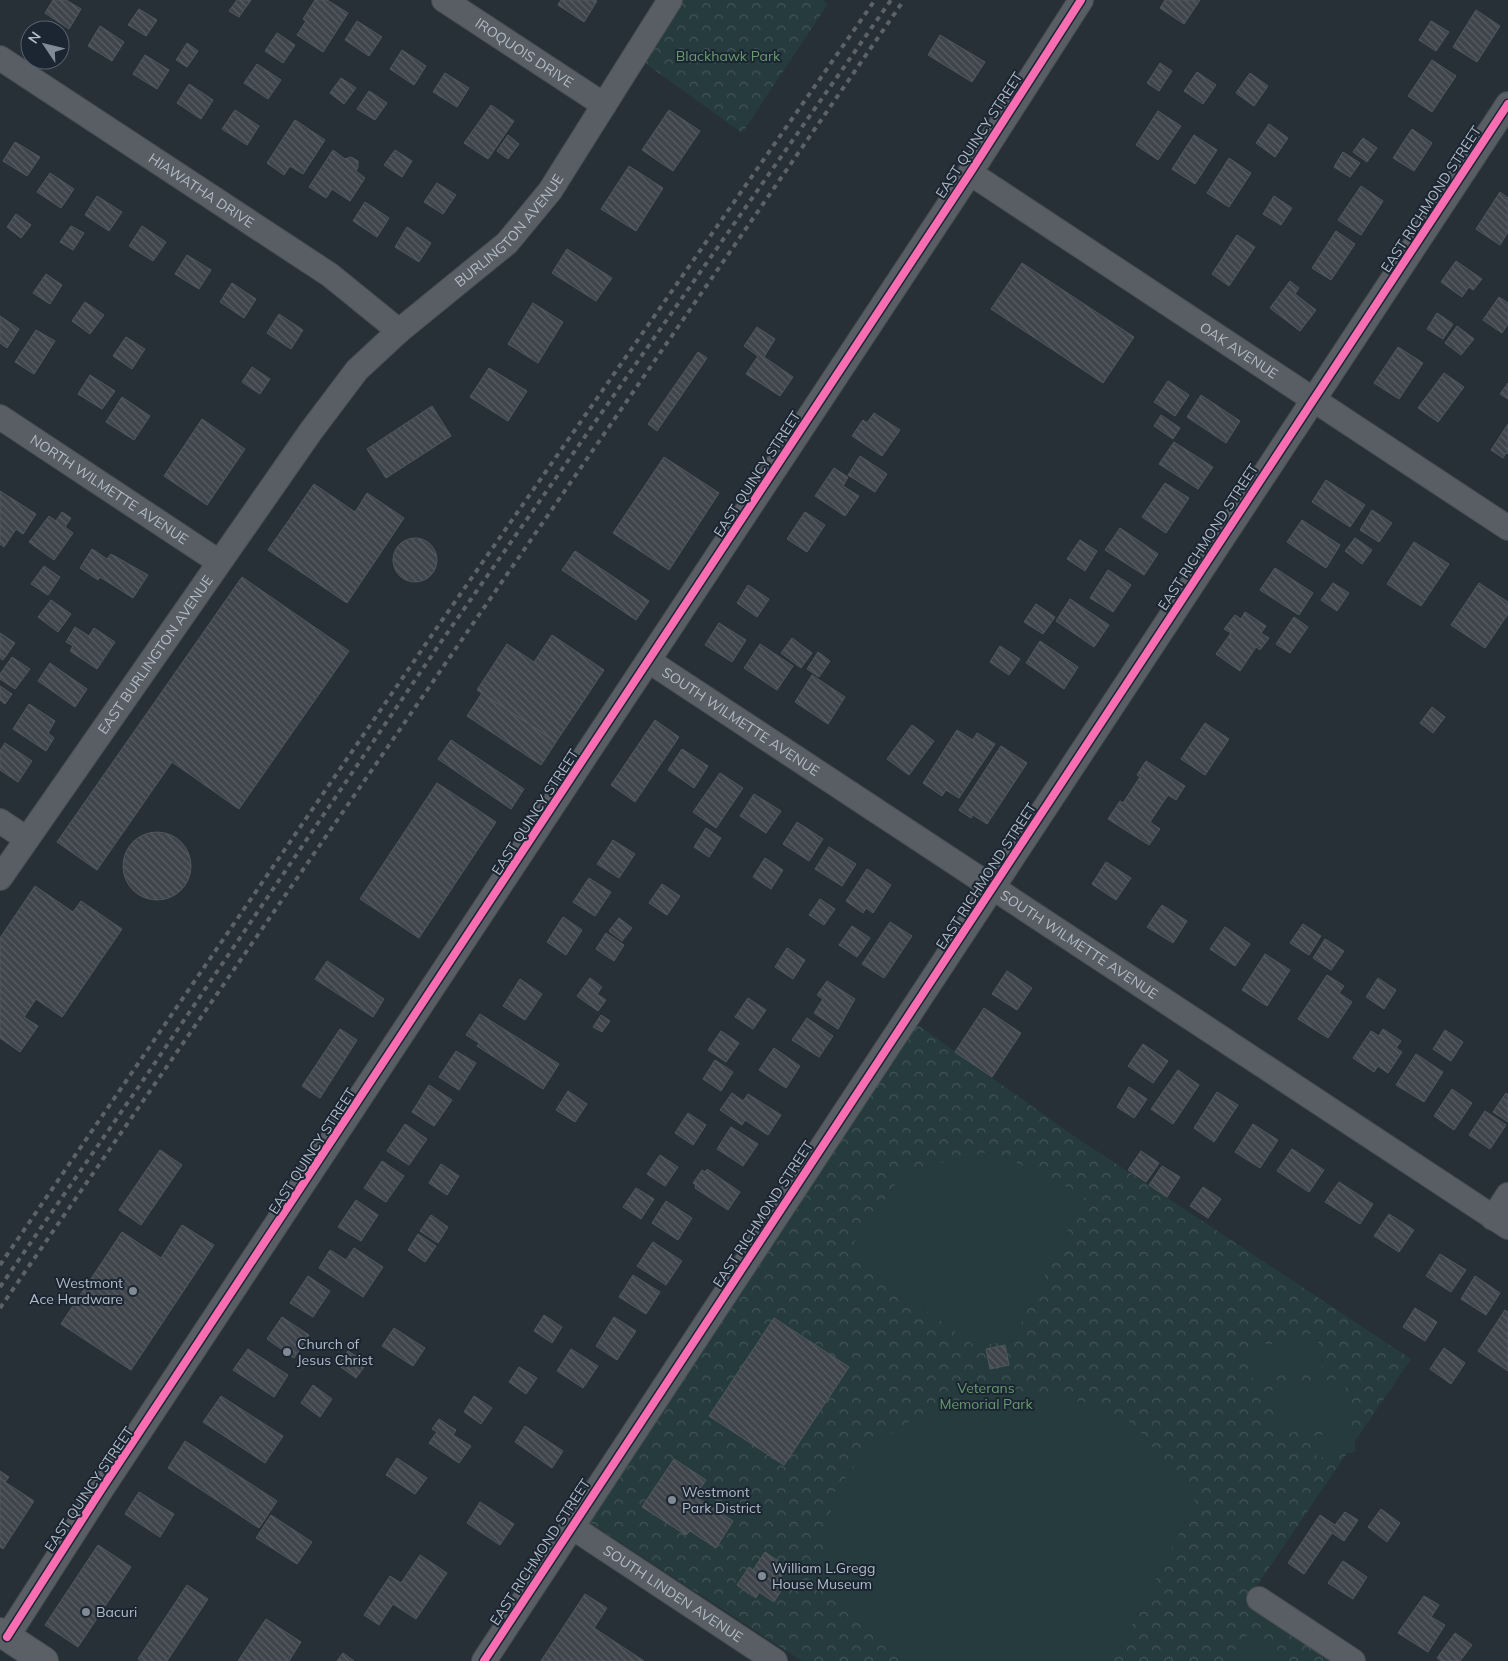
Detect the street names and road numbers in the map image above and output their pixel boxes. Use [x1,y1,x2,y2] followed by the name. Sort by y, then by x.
[472,14,577,91] street label: IROQUOIS DRIVE
[931,68,1027,201] street label: EAST QUINCY STREET
[1377,122,1485,276] street label: EAST RICHMOND STREET
[145,149,258,232] street label: HIAWATHA DRIVE
[451,171,567,291] street label: BURLINGTON AVENUE
[1196,318,1281,383] street label: OAK AVENUE
[709,407,805,540] street label: EAST QUINCY STREET
[27,430,192,548] street label: NORTH WILMETTE AVENUE
[1154,460,1262,614] street label: EAST RICHMOND STREET
[94,572,217,738] street label: EAST BURLINGTON AVENUE
[659,663,823,780] street label: SOUTH WILMETTE AVENUE
[487,745,583,878] street label: EAST QUINCY STREET
[932,799,1040,953] street label: EAST RICHMOND STREET
[997,886,1161,1003] street label: SOUTH WILMETTE AVENUE
[264,1084,360,1217] street label: EAST QUINCY STREET
[709,1137,817,1291] street label: EAST RICHMOND STREET
[40,1423,138,1555] street label: EAST QUINCY STREET
[486,1475,594,1629] street label: EAST RICHMOND STREET
[600,1541,746,1646] street label: SOUTH LINDEN AVENUE

